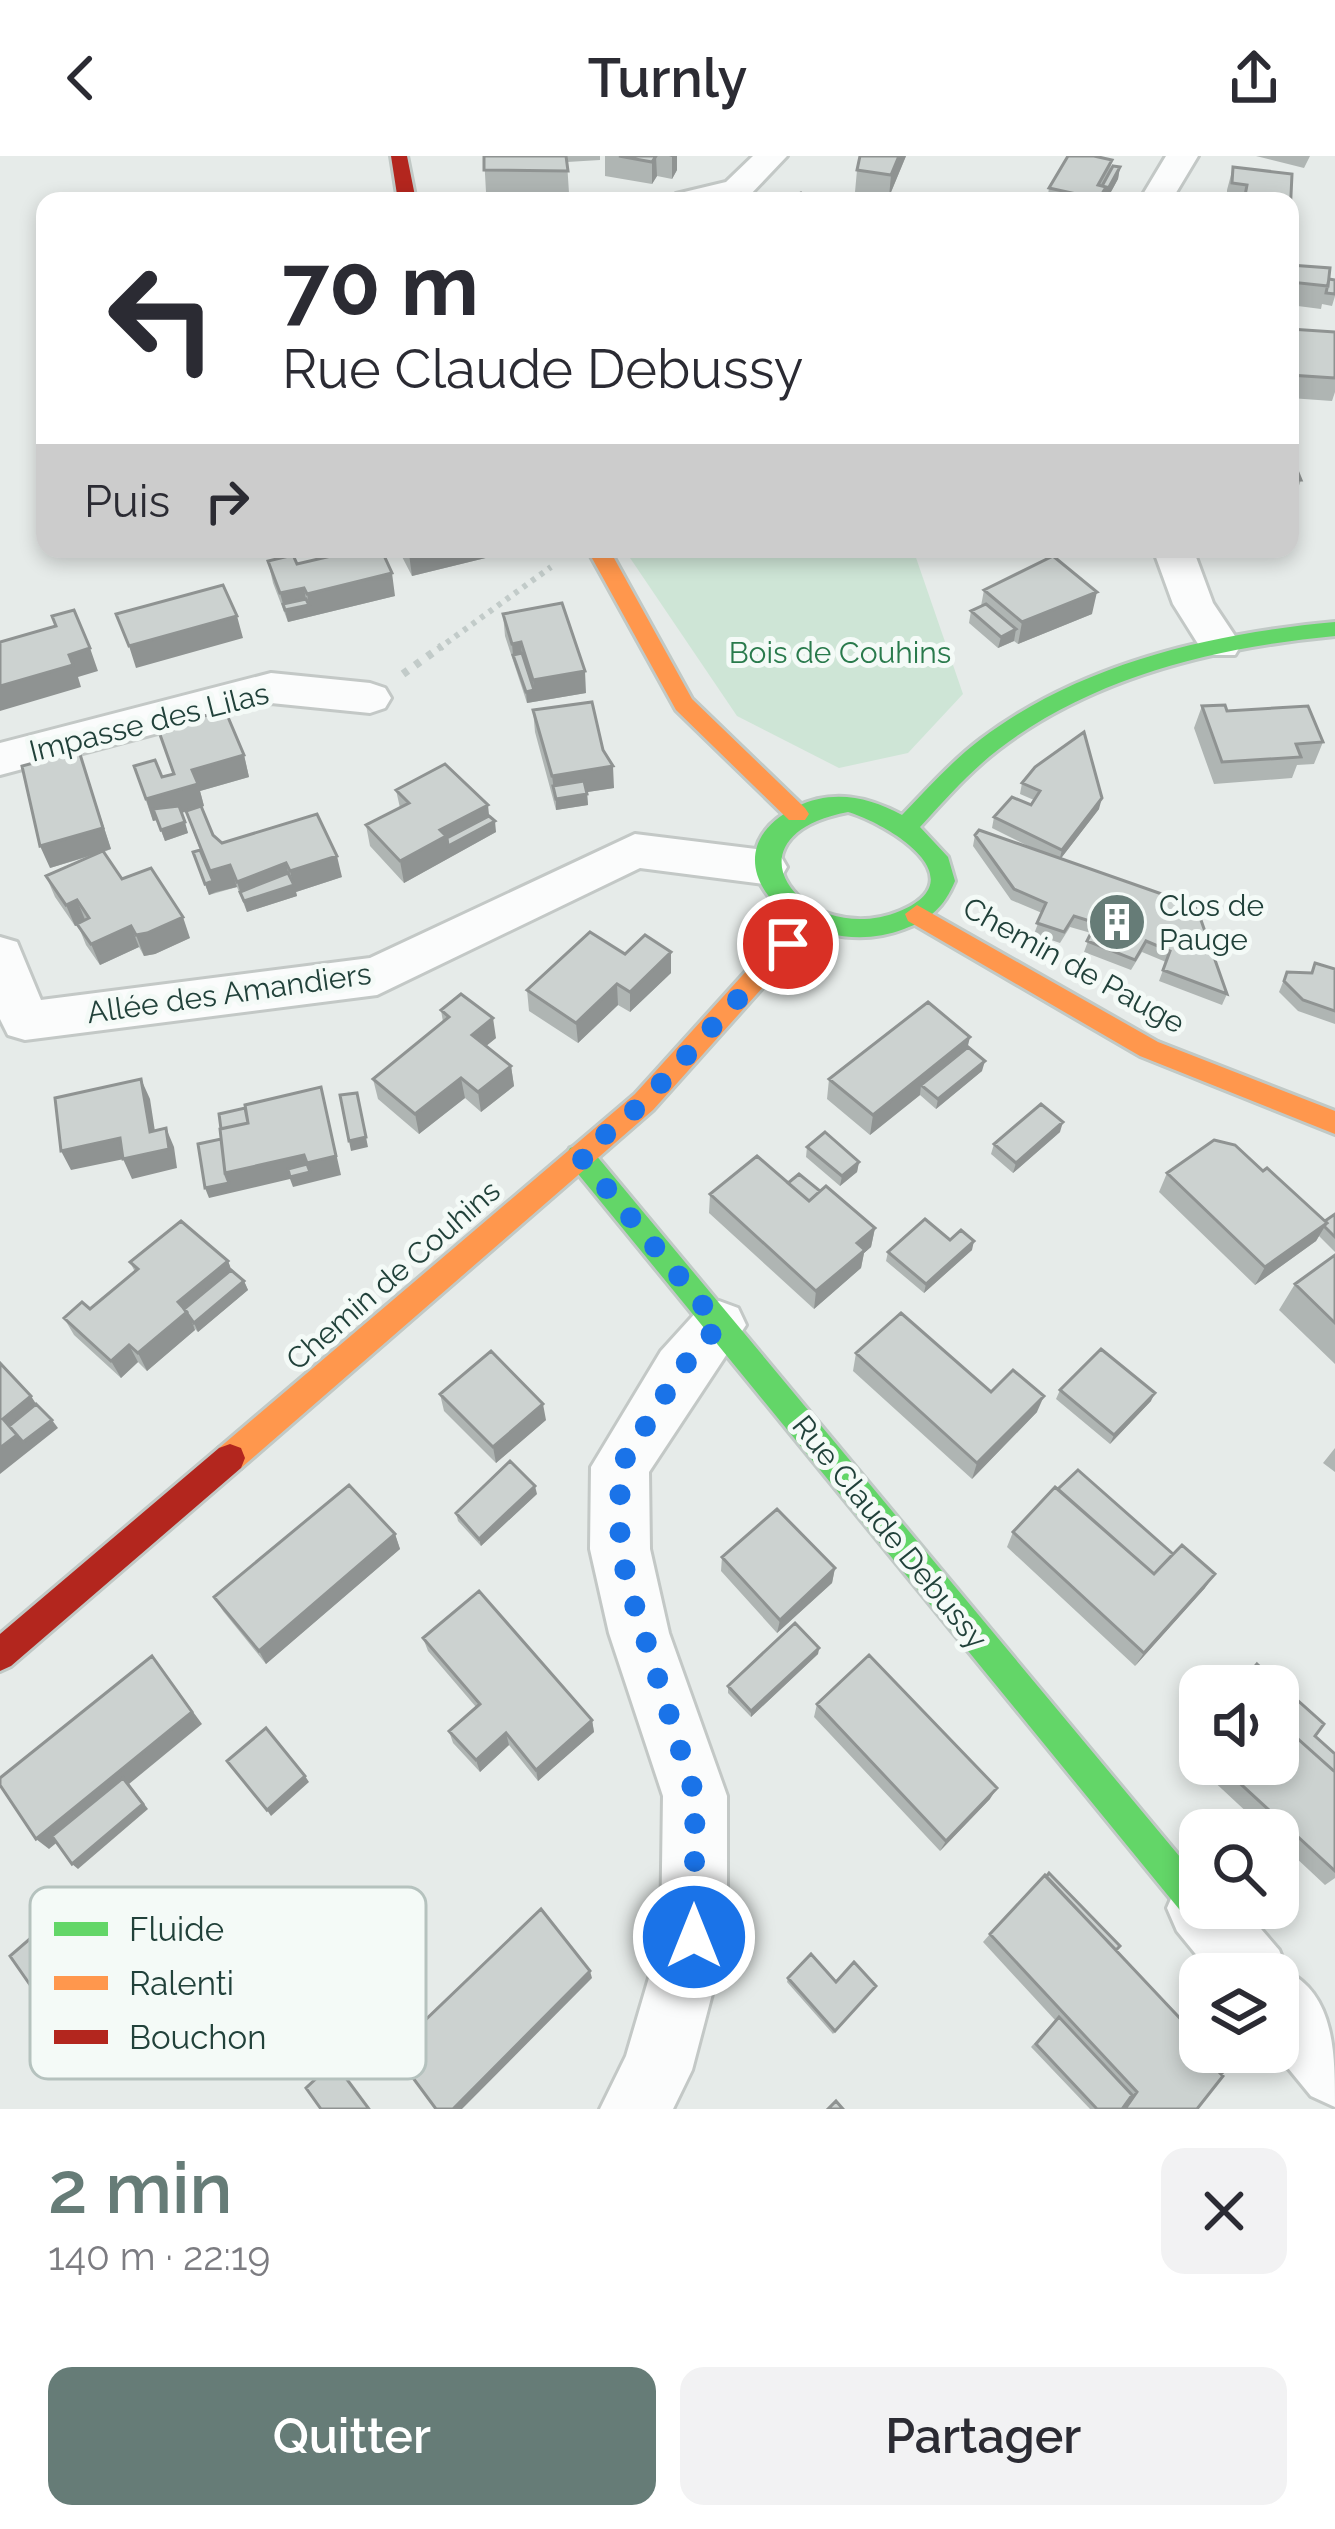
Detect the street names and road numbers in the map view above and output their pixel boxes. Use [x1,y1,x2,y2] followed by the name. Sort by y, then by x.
[26,675,272,769] street label: Impasse des Lilas
[957,890,1191,1040] street label: Chemin de Pauge
[85,956,373,1030] street label: Allée des Amandiers
[279,1173,507,1377] street label: Chemin de Couhins
[785,1408,995,1656] street label: Rue Claude Debussy

